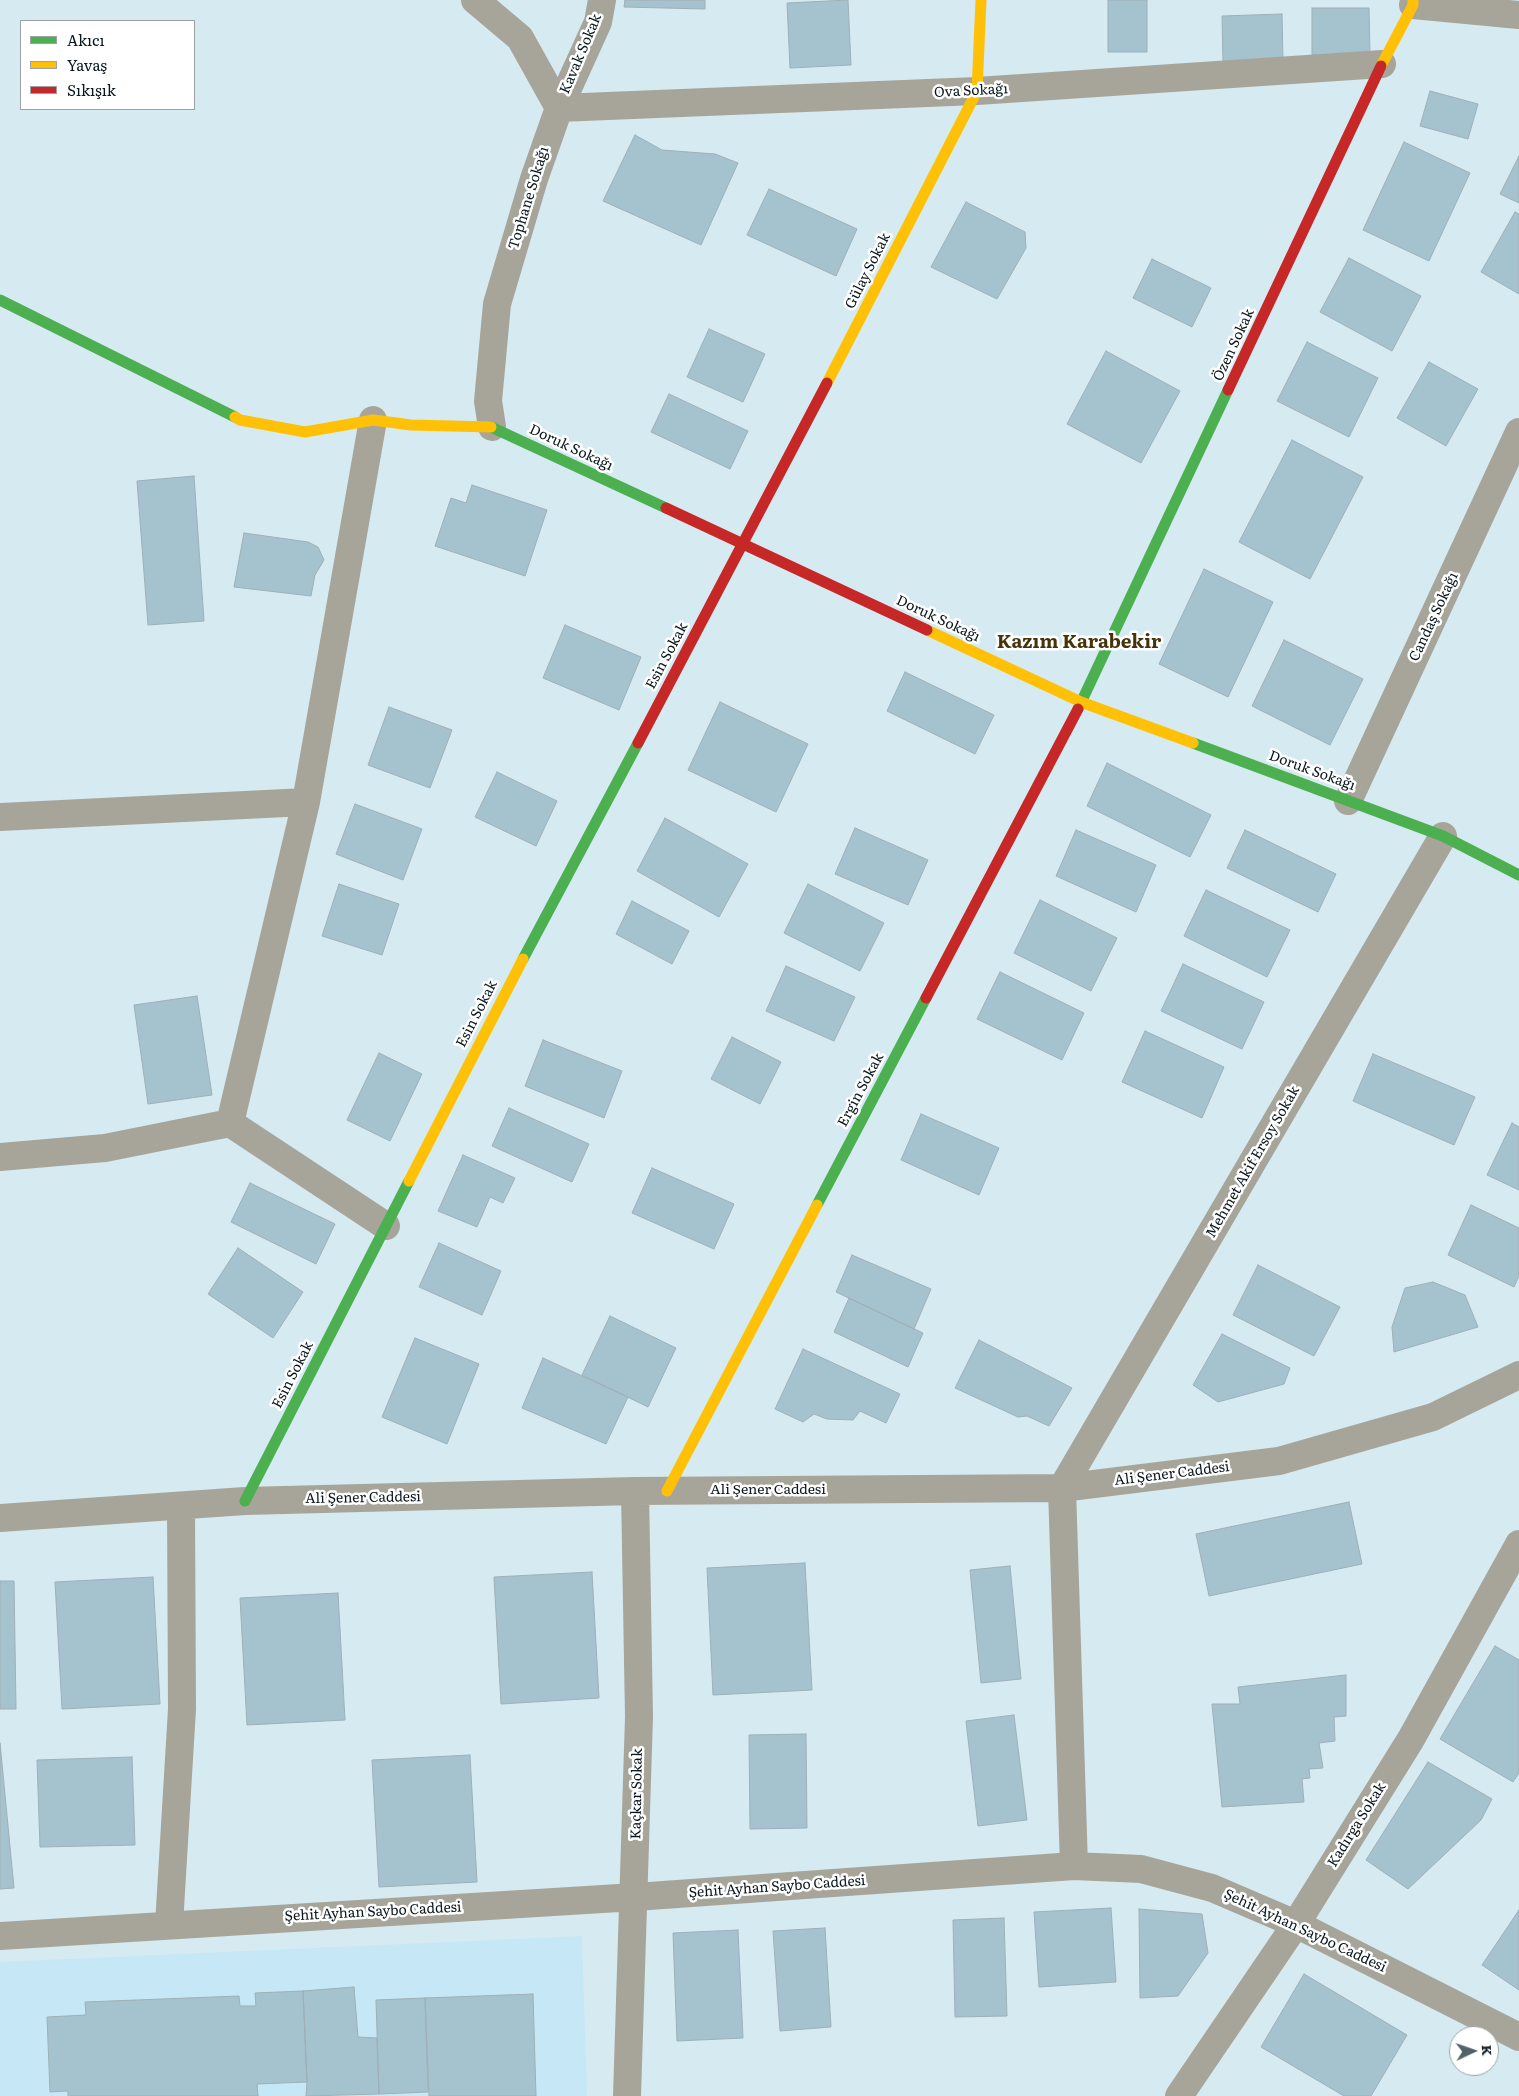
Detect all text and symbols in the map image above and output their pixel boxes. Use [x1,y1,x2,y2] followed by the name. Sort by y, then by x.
[557,11,605,97] street label: Kavak Sokak
[20,20,195,110] legend
[67,28,105,51] text: Akıcı
[67,53,107,76] text: Yavaş
[67,78,116,101] text: Sıkışık
[934,81,1008,101] street label: Ova Sokağı
[505,145,553,251] street label: Tophane Sokağı
[842,230,894,312] street label: Gülay Sokak
[1210,306,1258,384] street label: Özen Sokak
[526,421,616,475] street label: Doruk Sokağı
[1406,570,1462,664] street label: Candaş Sokağı
[893,592,983,646] street label: Doruk Sokağı
[642,620,692,692] street label: Esin Sokak
[997,631,1161,653] district label: Kazım Karabekir
[1267,748,1357,794] street label: Doruk Sokağı
[453,978,501,1050] street label: Esin Sokak
[835,1050,887,1130] street label: Ergin Sokak
[1203,1083,1303,1241] street label: Mehmet Akif Ersoy Sokak
[269,1339,317,1411] street label: Esin Sokak
[1114,1459,1230,1489] street label: Ali Şener Caddesi
[710,1482,826,1498] street label: Ali Şener Caddesi
[305,1489,421,1507] street label: Ali Şener Caddesi
[628,1748,646,1840] street label: Kaçkar Sokak
[1324,1780,1390,1870] street label: Kadırga Sokak
[688,1872,866,1902] street label: Şehit Ayhan Saybo Caddesi
[1221,1886,1389,1976] street label: Şehit Ayhan Saybo Caddesi
[284,1899,462,1925] street label: Şehit Ayhan Saybo Caddesi
[1449,2026,1499,2076] north arrow
[1478,2044,1498,2056] text: K

